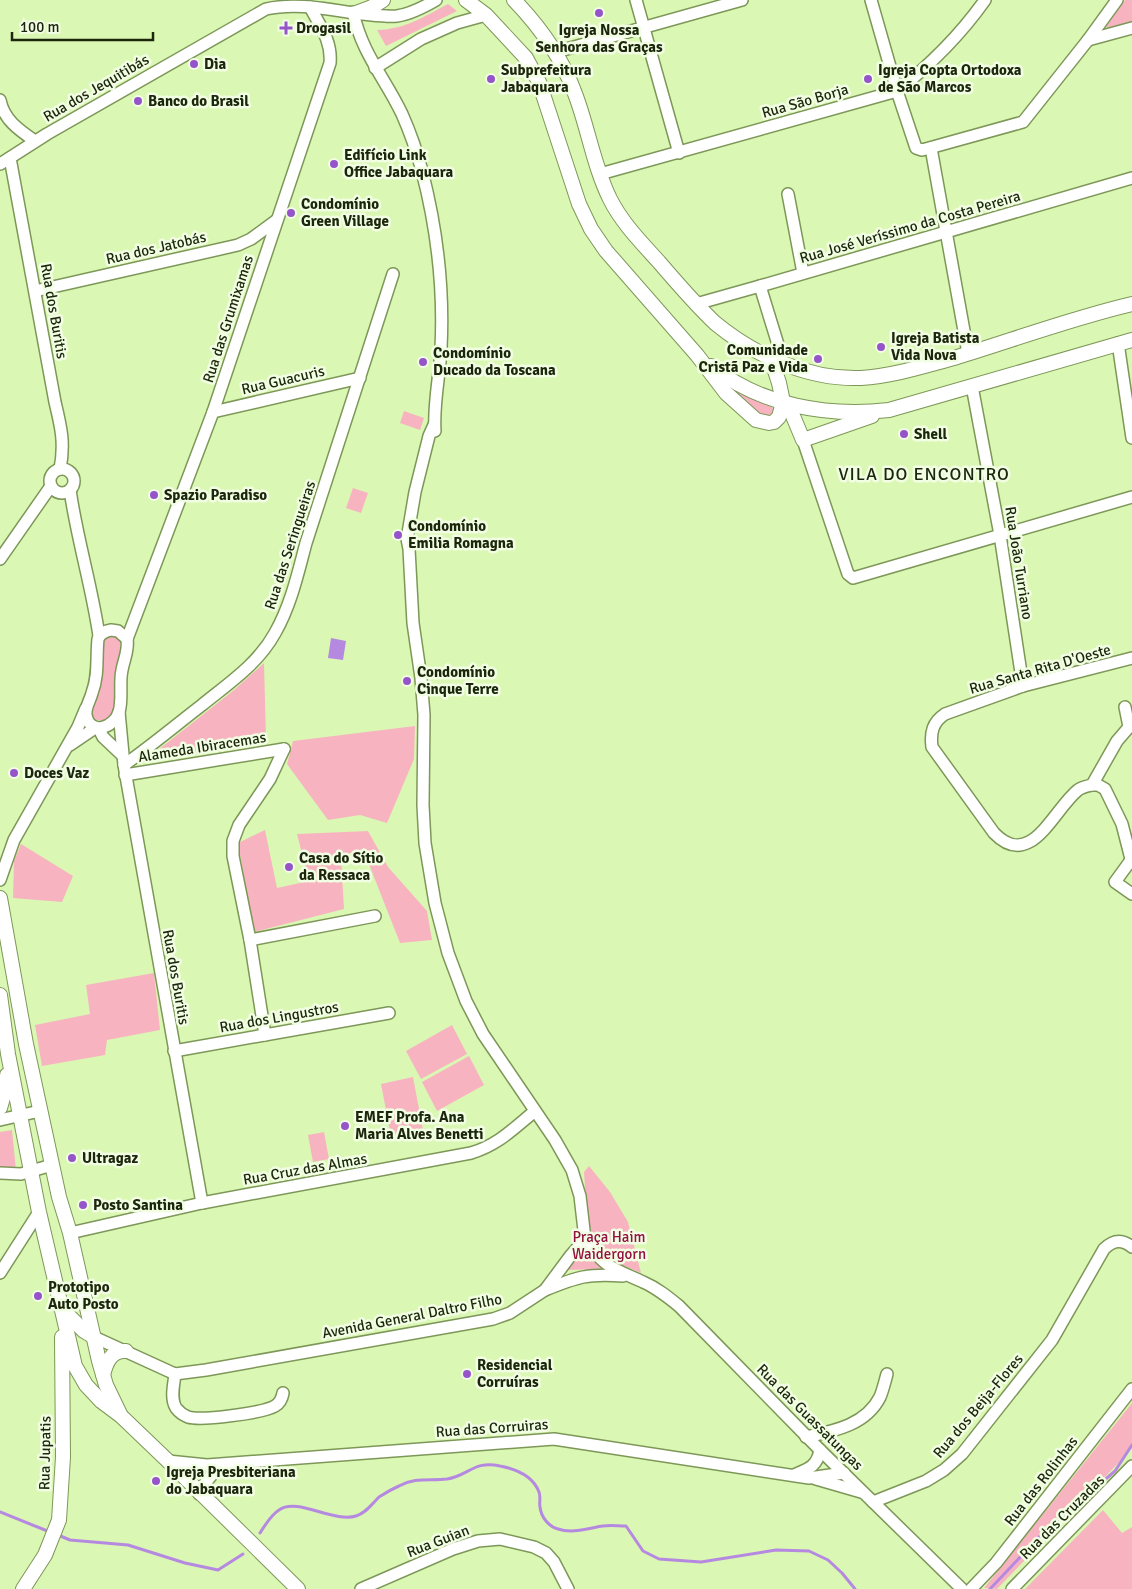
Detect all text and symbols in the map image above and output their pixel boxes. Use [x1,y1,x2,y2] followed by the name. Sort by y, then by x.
[593,7,605,19] marker: Igreja Nossa Senhora das Graças
[12,10,154,42] scale bar
[20,18,60,36] text: 100 m
[296,19,351,37] place label: Drogasil
[535,21,663,56] place label: Igreja Nossa Senhora das Graças
[280,22,292,34] marker: Drogasil
[40,50,152,126] street label: Rua dos Jequitibás
[204,55,226,73] place label: Dia
[188,58,200,70] marker: Dia
[501,61,592,96] place label: Subprefeitura Jabaquara
[878,61,1022,96] place label: Igreja Copta Ortodoxa de São Marcos
[485,73,497,85] marker: Subprefeitura Jabaquara
[862,73,874,85] marker: Igreja Copta Ortodoxa de São Marcos
[760,80,850,122] street label: Rua São Borja
[148,92,249,110] place label: Banco do Brasil
[132,95,144,107] marker: Banco do Brasil
[344,146,453,181] place label: Edifício Link Office Jabaquara
[328,158,340,170] marker: Edifício Link Office Jabaquara
[797,187,1023,267] street label: Rua José Veríssimo da Costa Pereira
[301,195,389,230] place label: Condomínio Green Village
[285,207,297,219] marker: Condomínio Green Village
[104,228,208,268] street label: Rua dos Jatobás
[199,253,257,385] street label: Rua das Grumixamas
[37,262,71,360] street label: Rua dos Buritis
[891,329,980,364] place label: Igreja Batista Vida Nova
[698,341,808,376] place label: Comunidade Cristã Paz e Vida
[875,341,887,353] marker: Igreja Batista Vida Nova
[433,344,556,379] place label: Condomínio Ducado da Toscana
[812,353,824,365] marker: Comunidade Cristã Paz e Vida
[417,356,429,368] marker: Condomínio Ducado da Toscana
[240,362,327,398] street label: Rua Guacuris
[914,425,947,443] place label: Shell
[898,428,910,440] marker: Shell
[838,463,1010,485] district label: VILA DO ENCONTRO
[261,478,319,612] street label: Rua das Seringueiras
[164,486,267,504] place label: Spazio Paradiso
[148,489,160,501] marker: Spazio Paradiso
[1001,505,1037,621] street label: Rua João Turriano
[408,517,514,552] place label: Condomínio Emilia Romagna
[392,529,404,541] marker: Condomínio Emilia Romagna
[967,640,1113,698] street label: Rua Santa Rita D'Oeste
[417,663,499,698] place label: Condomínio Cinque Terre
[401,675,413,687] marker: Condomínio Cinque Terre
[137,728,268,766] street label: Alameda Ibiracemas
[24,764,89,782] place label: Doces Vaz
[8,767,20,779] marker: Doces Vaz
[299,849,384,884] place label: Casa do Sítio da Ressaca
[283,861,295,873] marker: Casa do Sítio da Ressaca
[159,928,193,1026] street label: Rua dos Buritis
[218,998,340,1036] street label: Rua dos Lingustros
[355,1108,483,1143] place label: EMEF Profa. Ana Maria Alves Benetti
[339,1120,351,1132] marker: EMEF Profa. Ana Maria Alves Benetti
[82,1149,138,1167] place label: Ultragaz
[242,1149,369,1189] street label: Rua Cruz das Almas
[66,1152,78,1164] marker: Ultragaz
[93,1196,183,1214] place label: Posto Santina
[77,1199,89,1211] marker: Posto Santina
[572,1228,646,1263] park label: Praça Haim Waidergorn
[48,1278,119,1313] place label: Prototipo Auto Posto
[32,1290,44,1302] marker: Prototipo Auto Posto
[321,1290,504,1342] street label: Avenida General Daltro Filho
[929,1350,1027,1462] street label: Rua dos Beija-Flores
[477,1356,553,1391] place label: Residencial Corruíras
[753,1360,867,1474] street label: Rua das Guassatungas
[461,1368,473,1380] marker: Residencial Corruíras
[35,1415,55,1490] street label: Rua Jupatis
[435,1415,549,1441] street label: Rua das Corruiras
[1000,1432,1082,1529] street label: Rua das Rolinhas
[166,1463,296,1498] place label: Igreja Presbiteriana do Jabaquara
[1016,1471,1108,1563] street label: Rua das Cruzadas
[150,1475,162,1487] marker: Igreja Presbiteriana do Jabaquara
[404,1521,472,1561] street label: Rua Guian

